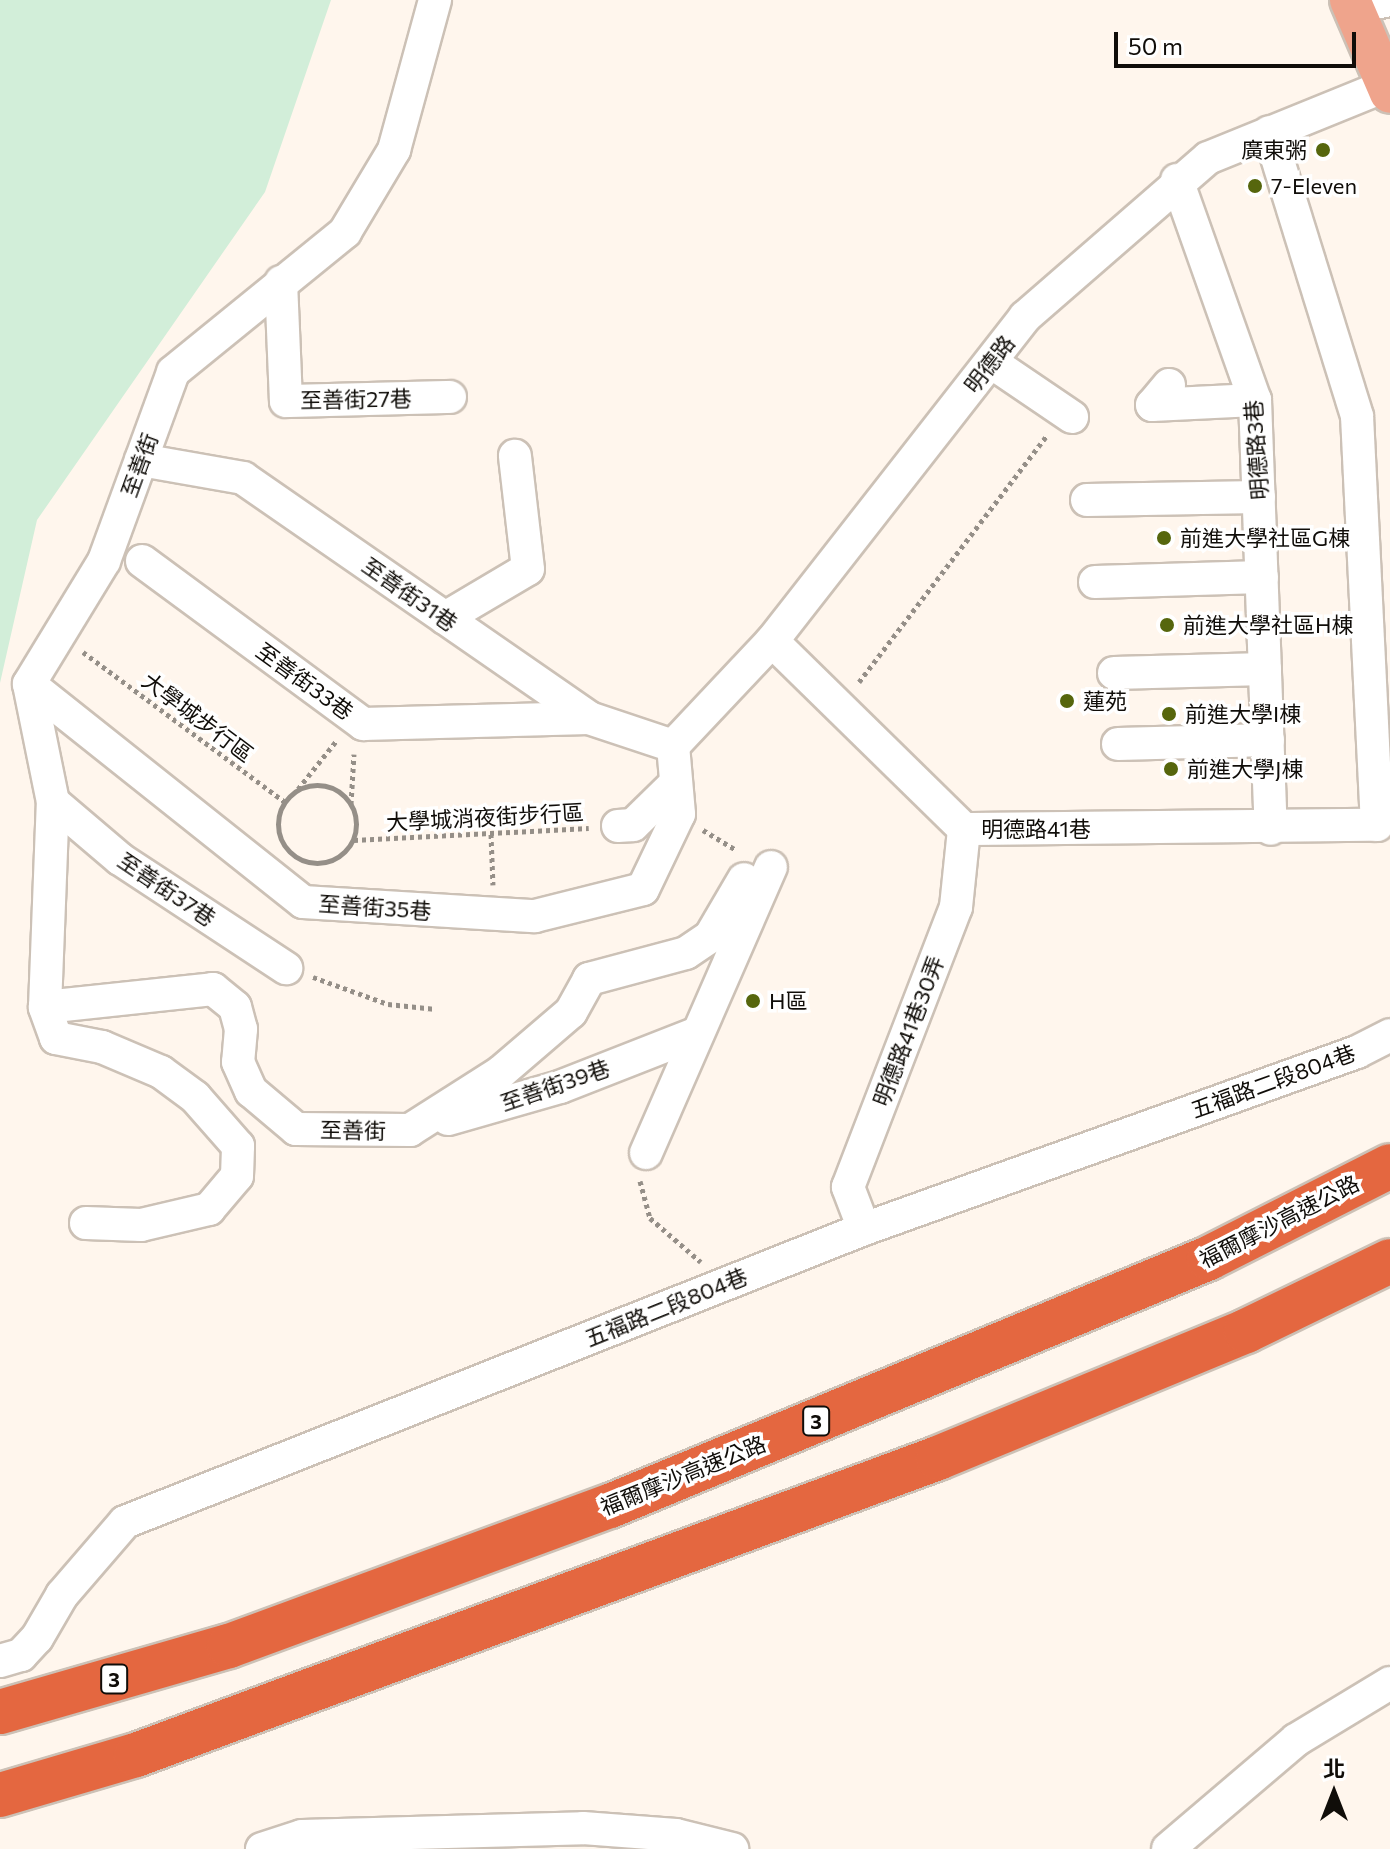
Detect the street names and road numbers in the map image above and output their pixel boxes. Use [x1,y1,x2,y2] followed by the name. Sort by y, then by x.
[958,330,1020,398] street label: 明德路
[300,385,412,413] street label: 至善街27巷
[1239,399,1273,501] street label: 明德路3巷
[115,429,163,501] street label: 至善街
[357,552,463,636] street label: 至善街31巷
[252,637,358,725] street label: 至善街33巷
[137,667,259,767] street label: 大學城步行區
[385,799,585,835] street label: 大學城消夜街步行區
[981,816,1091,842] street label: 明德路41巷
[113,847,221,931] street label: 至善街37巷
[318,890,432,924] street label: 至善街35巷
[867,952,949,1110] street label: 明德路41巷30弄
[1187,1039,1359,1123] street label: 五福路二段804巷
[497,1054,613,1116] street label: 至善街39巷
[320,1116,386,1144] street label: 至善街
[1195,1169,1363,1273] street label: 福爾摩沙高速公路
[581,1262,751,1352] street label: 五福路二段804巷
[802,1405,830,1437] road number: 3
[596,1430,770,1520] street label: 福爾摩沙高速公路
[100,1663,128,1695] road number: 3

